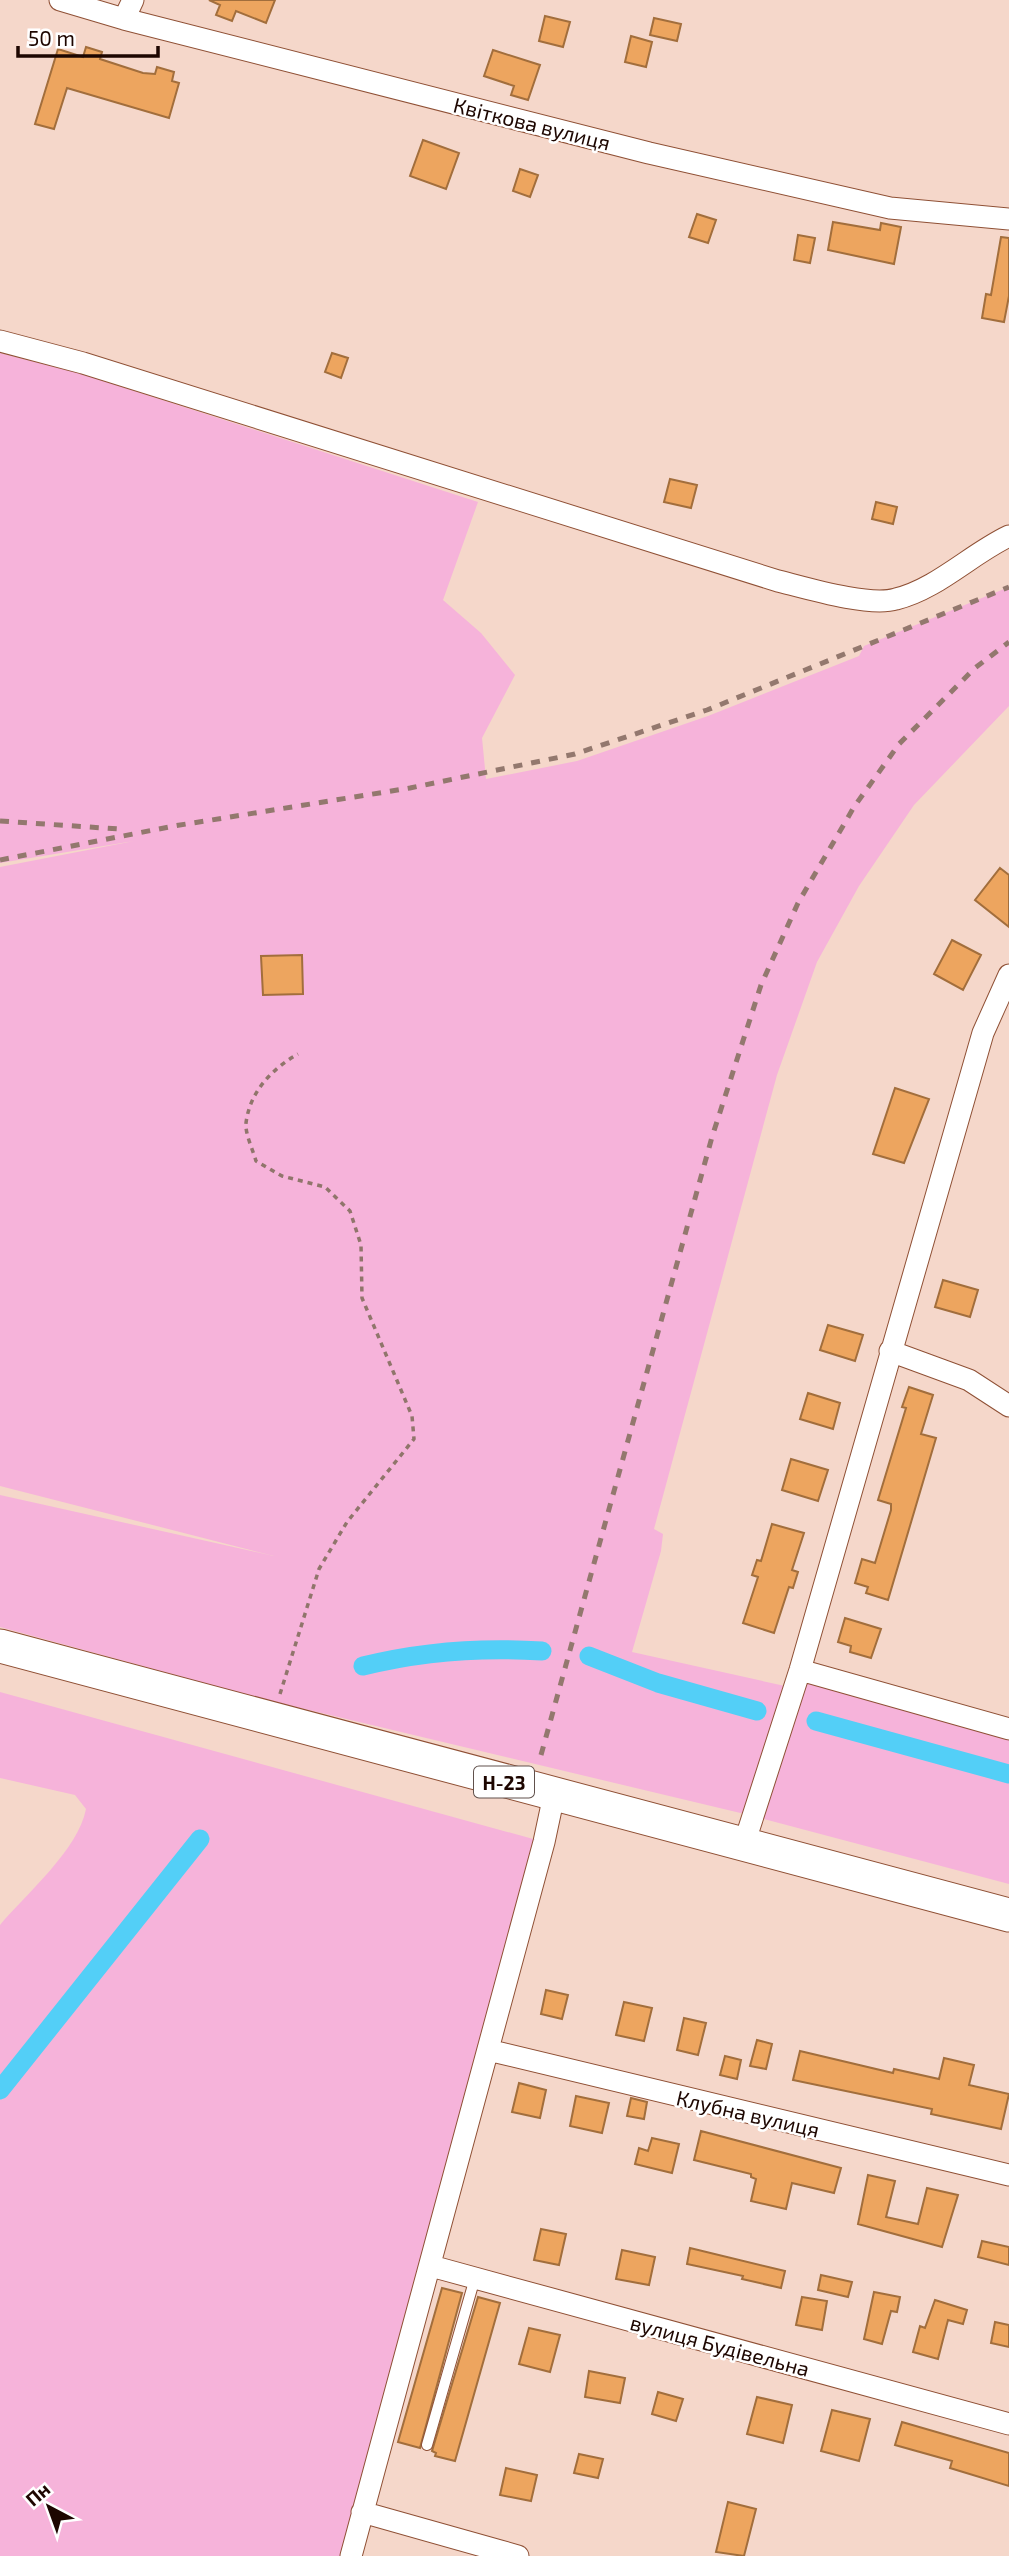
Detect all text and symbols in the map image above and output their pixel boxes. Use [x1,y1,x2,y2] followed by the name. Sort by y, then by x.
[18,14,158,58] scale bar
[28,25,75,50] text: 50 m
[451,91,613,156] street label: Квіткова вулиця
[474,1766,534,1798] road number: Н-23
[674,2084,822,2143] street label: Клубна вулиця
[627,2309,812,2382] street label: вулиця Будівельна
[14,2472,84,2542] north arrow
[21,2477,54,2511] text: Пн

